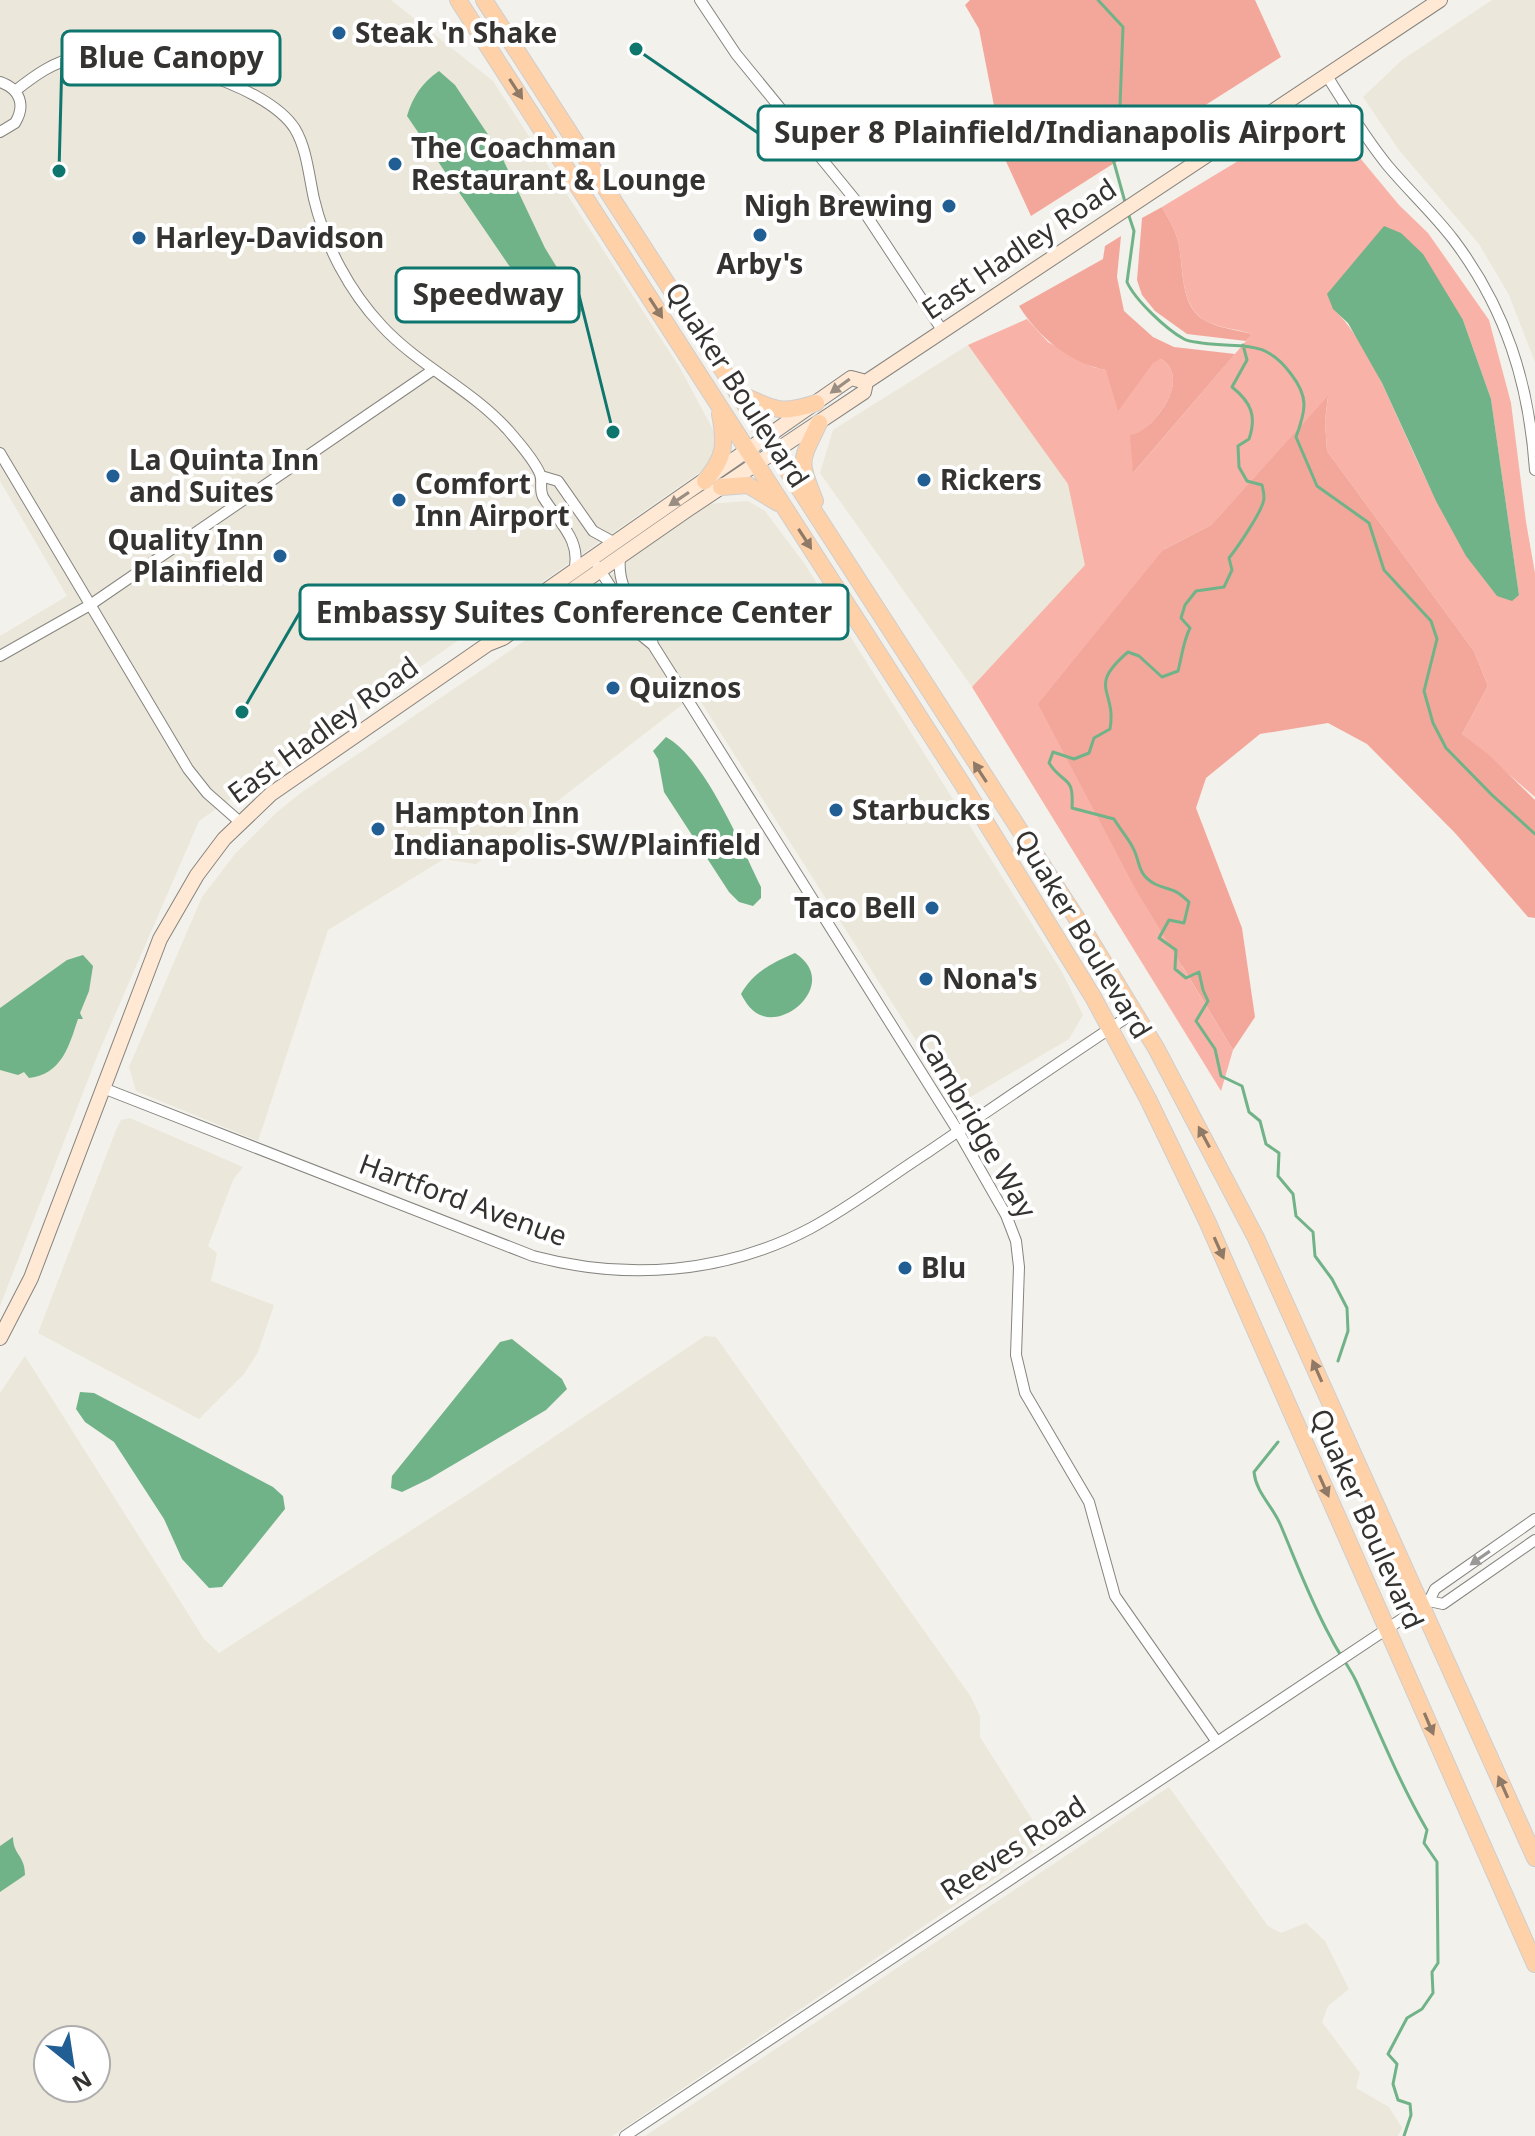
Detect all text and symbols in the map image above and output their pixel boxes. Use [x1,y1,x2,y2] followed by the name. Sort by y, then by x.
[355,13,557,51] place label: Steak 'n Shake
[330,24,348,42] marker: Steak 'n Shake
[62,31,280,85] callout: Blue Canopy
[78,36,264,77] text: Blue Canopy
[508,78,522,100] one-way arrow
[758,106,1362,160] callout: Super 8 Plainfield/Indianapolis Airport
[774,111,1346,152] text: Super 8 Plainfield/Indianapolis Airport
[411,128,706,198] place label: The Coachman Restaurant & Lounge
[386,155,404,173] marker: The Coachman Restaurant & Lounge
[914,169,1123,327] street label: East Hadley Road
[744,186,933,224] place label: Nigh Brewing
[940,197,958,215] marker: Nigh Brewing
[155,218,384,256] place label: Harley-Davidson
[751,226,769,244] marker: Arby's
[130,229,148,247] marker: Harley-Davidson
[717,244,803,282] place label: Arby's
[396,268,579,322] callout: Speedway
[412,273,564,314] text: Speedway
[657,275,818,494] street label: Quaker Boulevard
[648,297,663,319] one-way arrow
[830,378,850,394] one-way arrow
[129,440,319,510] place label: La Quinta Inn and Suites
[940,460,1042,498] place label: Rickers
[415,464,570,534] place label: Comfort Inn Airport
[104,467,122,485] marker: La Quinta Inn and Suites
[915,471,933,489] marker: Rickers
[390,491,408,509] marker: Comfort Inn Airport
[669,491,690,506] one-way arrow
[107,520,264,590] place label: Quality Inn Plainfield
[797,529,812,550] one-way arrow
[271,547,289,565] marker: Quality Inn Plainfield
[300,585,848,639] callout: Embassy Suites Conference Center
[316,591,833,632] text: Embassy Suites Conference Center
[219,647,425,811] street label: East Hadley Road
[629,668,741,706] place label: Quiznos
[604,679,622,697] marker: Quiznos
[974,761,988,783] one-way arrow
[852,790,991,828] place label: Starbucks
[394,793,761,863] place label: Hampton Inn Indianapolis-SW/Plainfield
[827,801,845,819] marker: Starbucks
[369,820,387,838] marker: Hampton Inn Indianapolis-SW/Plainfield
[1006,822,1161,1045] street label: Quaker Boulevard
[794,888,916,926] place label: Taco Bell
[923,899,941,917] marker: Taco Bell
[942,959,1038,997] place label: Nona's
[917,970,935,988] marker: Nona's
[909,1025,1047,1225] street label: Cambridge Way
[1197,1125,1210,1148] one-way arrow
[354,1144,573,1254] street label: Hartford Avenue
[1213,1237,1226,1260] one-way arrow
[921,1248,966,1286] place label: Blu
[896,1259,914,1277] marker: Blu
[1310,1359,1324,1383] one-way arrow
[1302,1402,1434,1635] street label: Quaker Boulevard
[1317,1475,1331,1498] one-way arrow
[1469,1550,1490,1565] one-way arrow
[1422,1712,1436,1736] one-way arrow
[1497,1775,1510,1799] one-way arrow
[932,1786,1093,1908] street label: Reeves Road
[32,2024,112,2104] north arrow
[67,2065,98,2100] text: N

